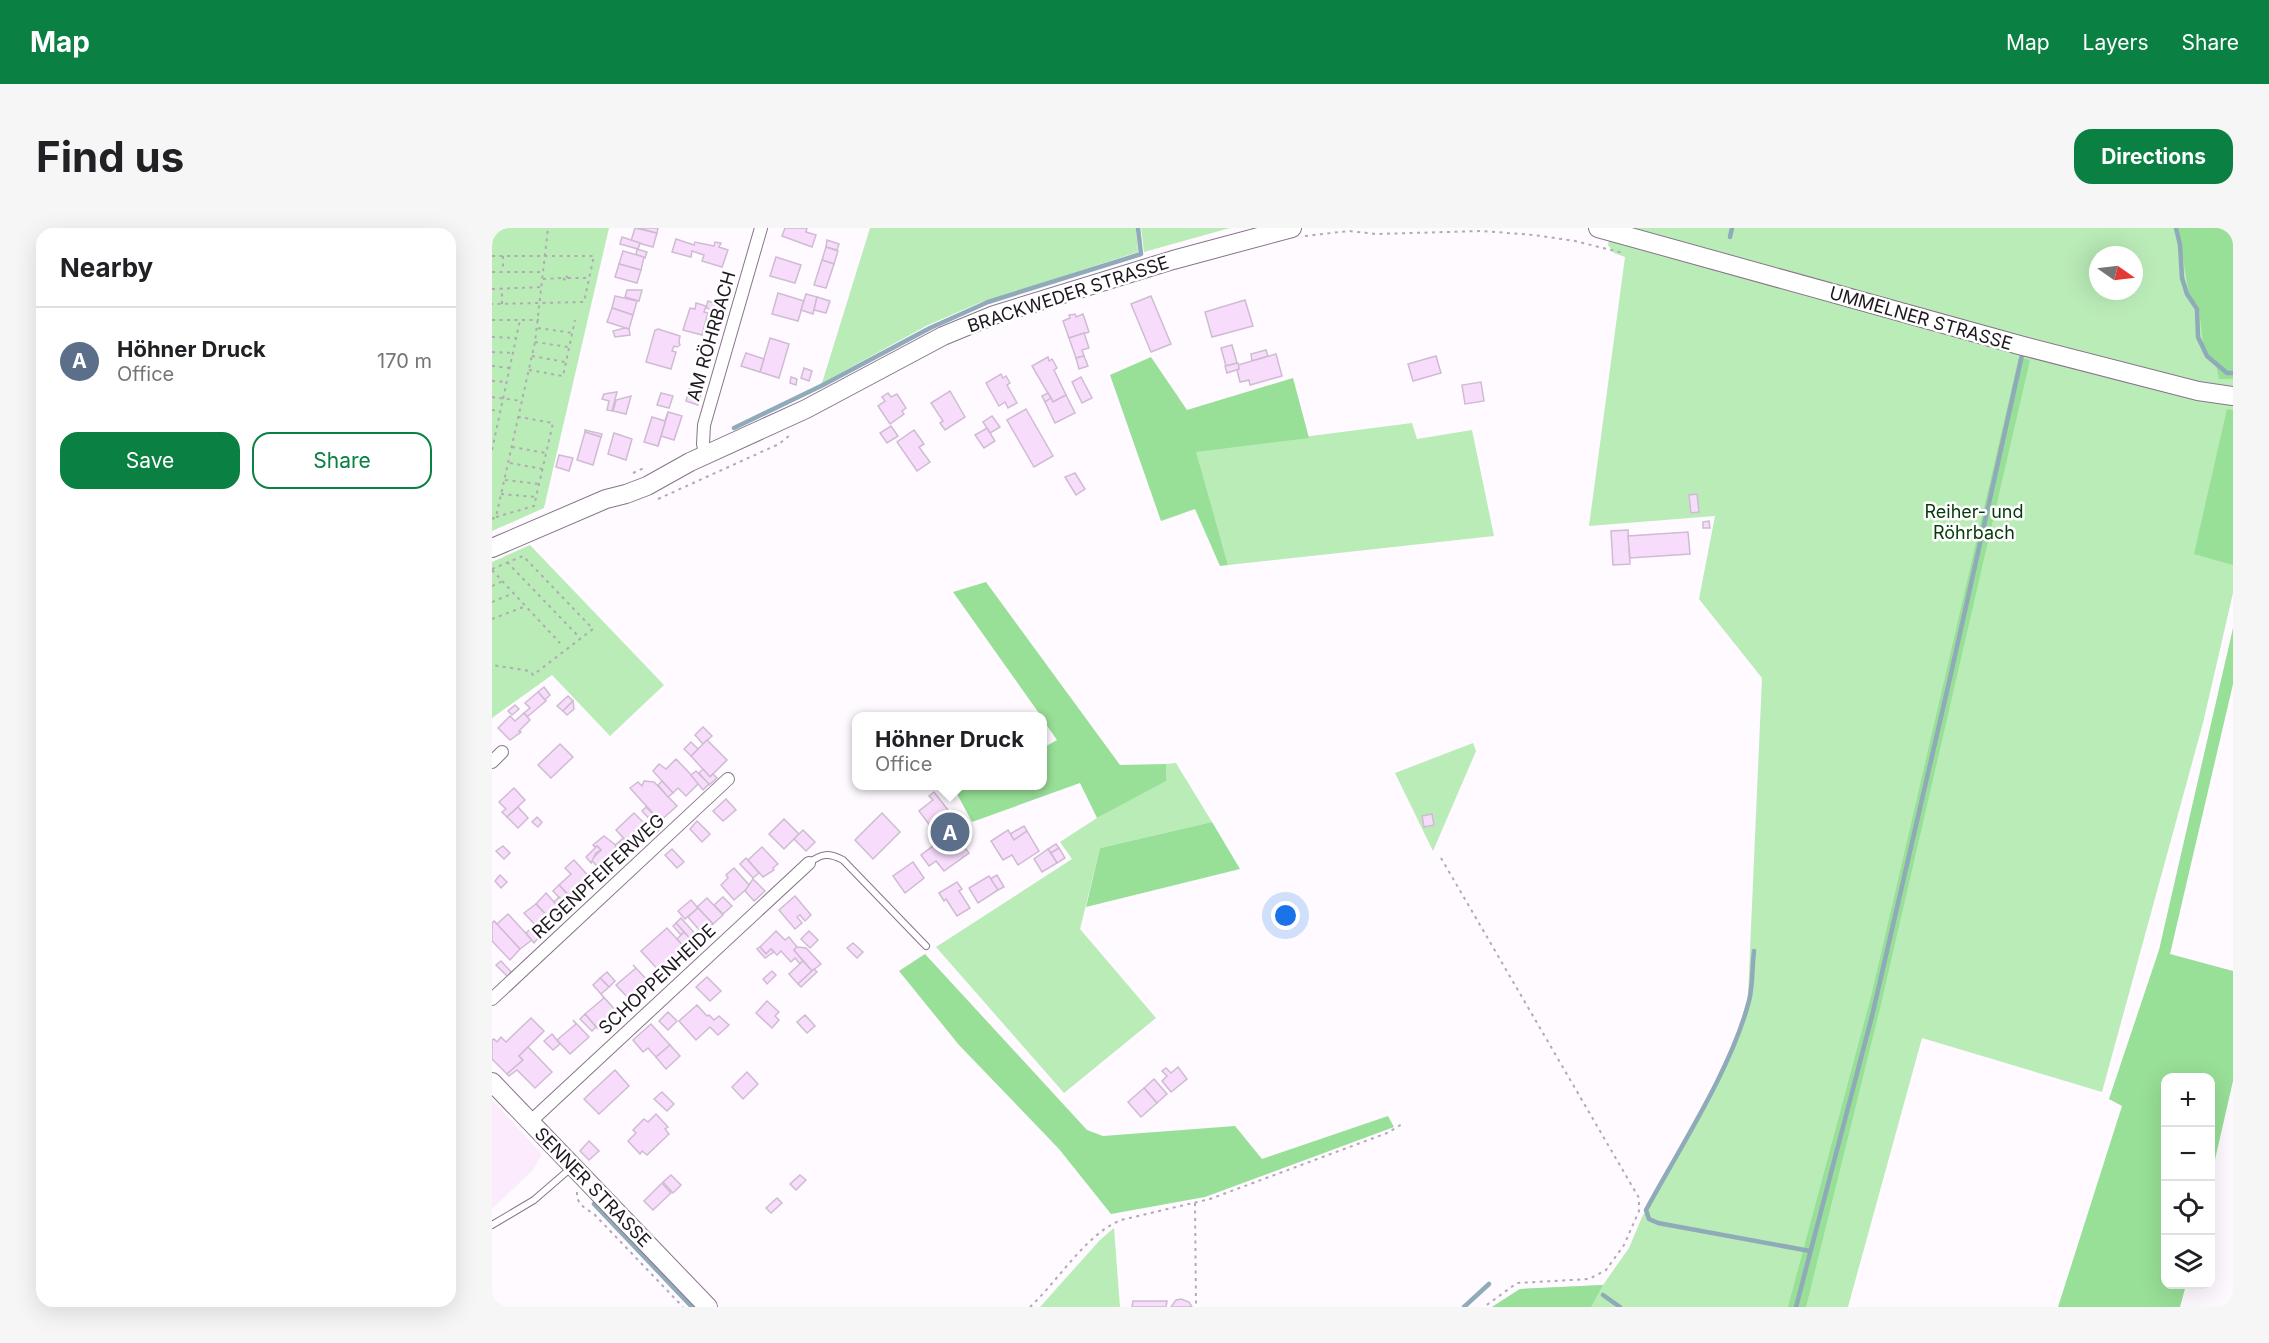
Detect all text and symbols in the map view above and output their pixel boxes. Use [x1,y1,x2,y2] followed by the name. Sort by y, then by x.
[30,25,90,59] text: Map
[2006,30,2050,55] text: Map
[2083,30,2149,55] text: Layers
[2182,30,2239,55] text: Share
[2074,129,2233,184] button: Directions
[36,131,184,182] text: Find us
[2089,246,2143,300] north arrow
[965,251,1171,337] street label: BRACKWEDER STRASSE
[60,252,153,283] text: Nearby
[681,268,740,403] street label: AM RÖHRBACH
[1827,282,2015,354] street label: UMMELNER STRASSE
[117,336,266,362] text: Höhner Druck
[72,349,87,373] text: A
[377,349,432,373] text: 170 m
[117,362,174,386] text: Office
[60,432,240,489] button: Save
[252,432,432,489] button: Share
[1924,501,2024,543] park label: Reiher- und Röhrbach
[852,712,1047,790] popup
[875,726,1024,752] text: Höhner Druck
[875,752,932,776] text: Office
[528,809,668,943] street label: REGENPFEIFERWEG
[930,810,970,854] pin: A
[1271,901,1300,930] your location
[594,919,720,1039] street label: SCHOPPENHEIDE
[2161,1073,2215,1289] map controls
[2161,1073,2215,1127] button: +
[531,1123,655,1251] street label: SENNER STRASSE
[2161,1127,2215,1181] button: −
[2161,1181,2215,1235] button: locate
[2161,1235,2215,1289] button: layers

